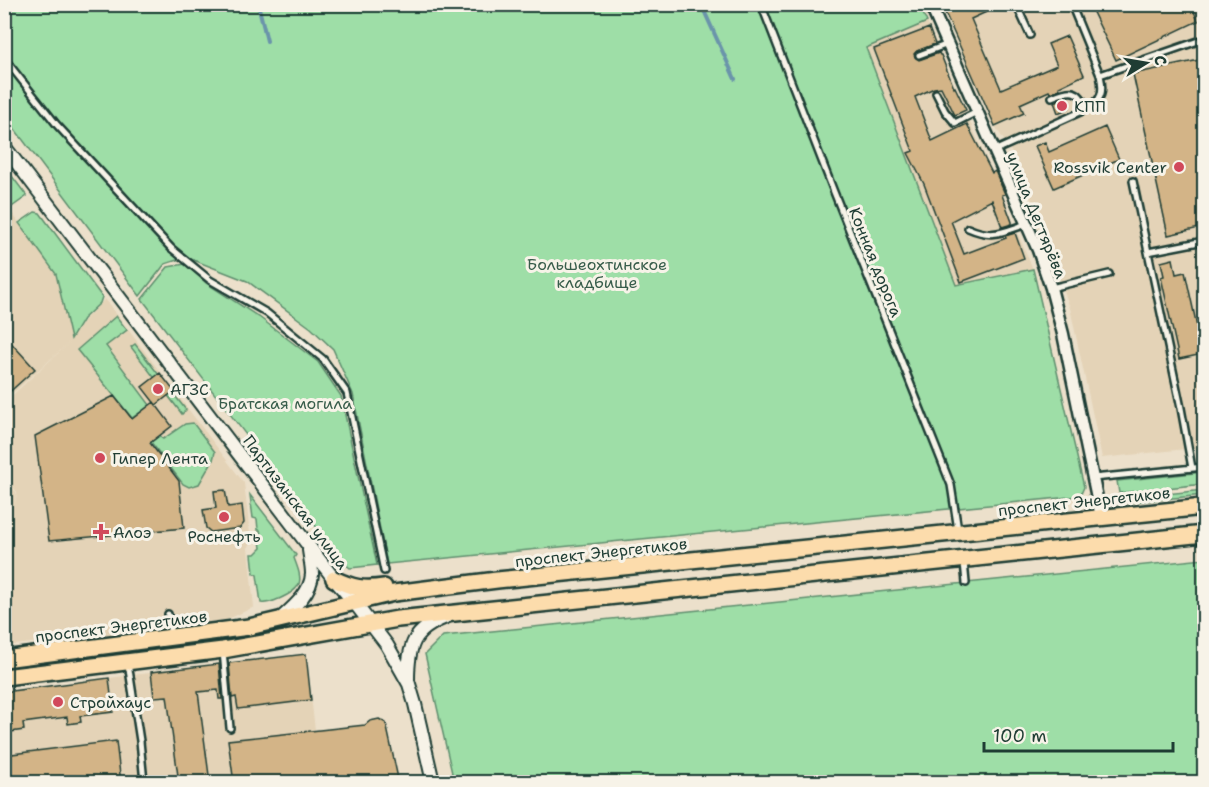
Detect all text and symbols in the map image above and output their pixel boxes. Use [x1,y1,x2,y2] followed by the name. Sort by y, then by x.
[1116,33,1176,93] north arrow
[1149,53,1172,67] text: С
[1074,96,1106,117] place label: КПП
[1055,99,1069,113] marker: КПП
[1002,149,1072,282] street label: улица Дегтярёва
[1053,157,1167,178] place label: Rossvik Center
[1172,160,1186,174] marker: Rossvik Center
[844,204,907,320] street label: Конная дорога
[527,254,667,293] park label: Большеохтинское кладбище
[170,379,209,400] place label: АГЗС
[151,382,165,396] marker: АГЗС
[218,393,352,414] park label: Братская могила
[238,431,353,574] street label: Партизанская улица
[112,448,208,469] place label: Гипер Лента
[93,451,107,465] marker: Гипер Лента
[997,482,1171,521] street label: проспект Энергетиков
[217,510,231,524] marker: Роснефть
[113,522,151,543] place label: Алоэ
[94,525,108,539] marker: Алоэ
[187,526,261,547] place label: Роснефть
[514,533,688,572] street label: проспект Энергетиков
[34,606,208,647] street label: проспект Энергетиков
[70,692,151,713] place label: Стройхаус
[51,695,65,709] marker: Стройхаус
[984,715,1173,753] scale bar
[993,724,1047,748] text: 100 m

